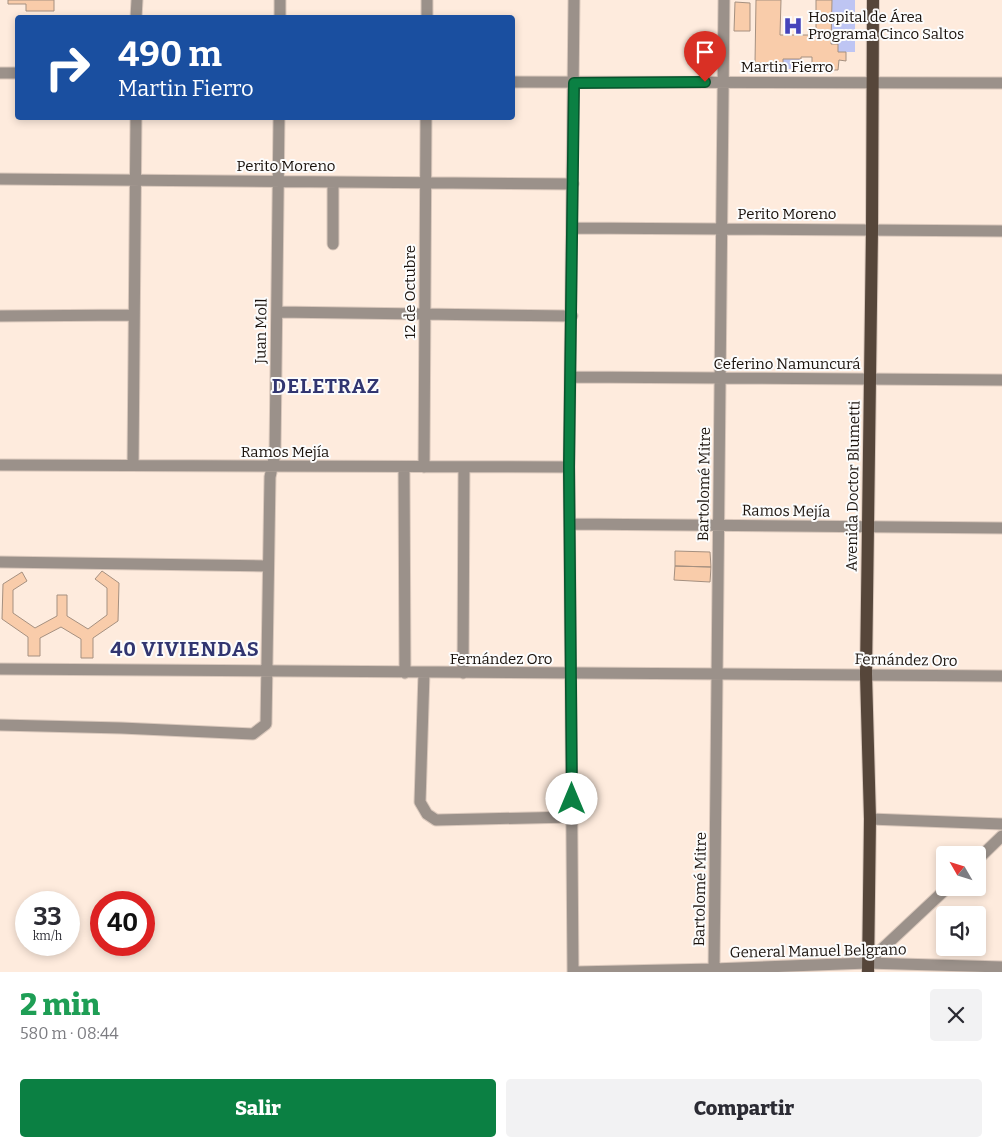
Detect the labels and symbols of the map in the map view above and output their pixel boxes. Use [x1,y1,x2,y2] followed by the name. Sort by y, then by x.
[808,8,964,43] place label: Hospital de Área Programa Cinco Saltos
[782,15,804,37] hospital icon: Hospital de Área Programa Cinco Saltos
[684,31,726,82] pin
[741,58,833,76] street label: Martin Fierro
[237,157,336,175] street label: Perito Moreno
[738,205,837,223] street label: Perito Moreno
[401,245,419,339] street label: 12 de Octubre
[251,298,271,365] street label: Juan Moll
[714,355,860,373] street label: Ceferino Namuncurá
[272,374,380,398] district label: DELETRAZ
[843,400,863,572] street label: Avenida Doctor Blumetti
[694,427,714,541] street label: Bartolomé Mitre
[241,443,329,461] street label: Ramos Mejía
[742,501,830,521] street label: Ramos Mejía
[110,637,260,661] district label: 40 VIVIENDAS
[450,650,552,668] street label: Fernández Oro
[854,650,958,670] street label: Fernández Oro
[545,772,597,824] position arrow
[690,832,710,946] street label: Bartolomé Mitre
[936,846,986,896] north arrow
[90,891,155,956] speed limit sign: 40
[729,940,907,962] street label: General Manuel Belgrano

